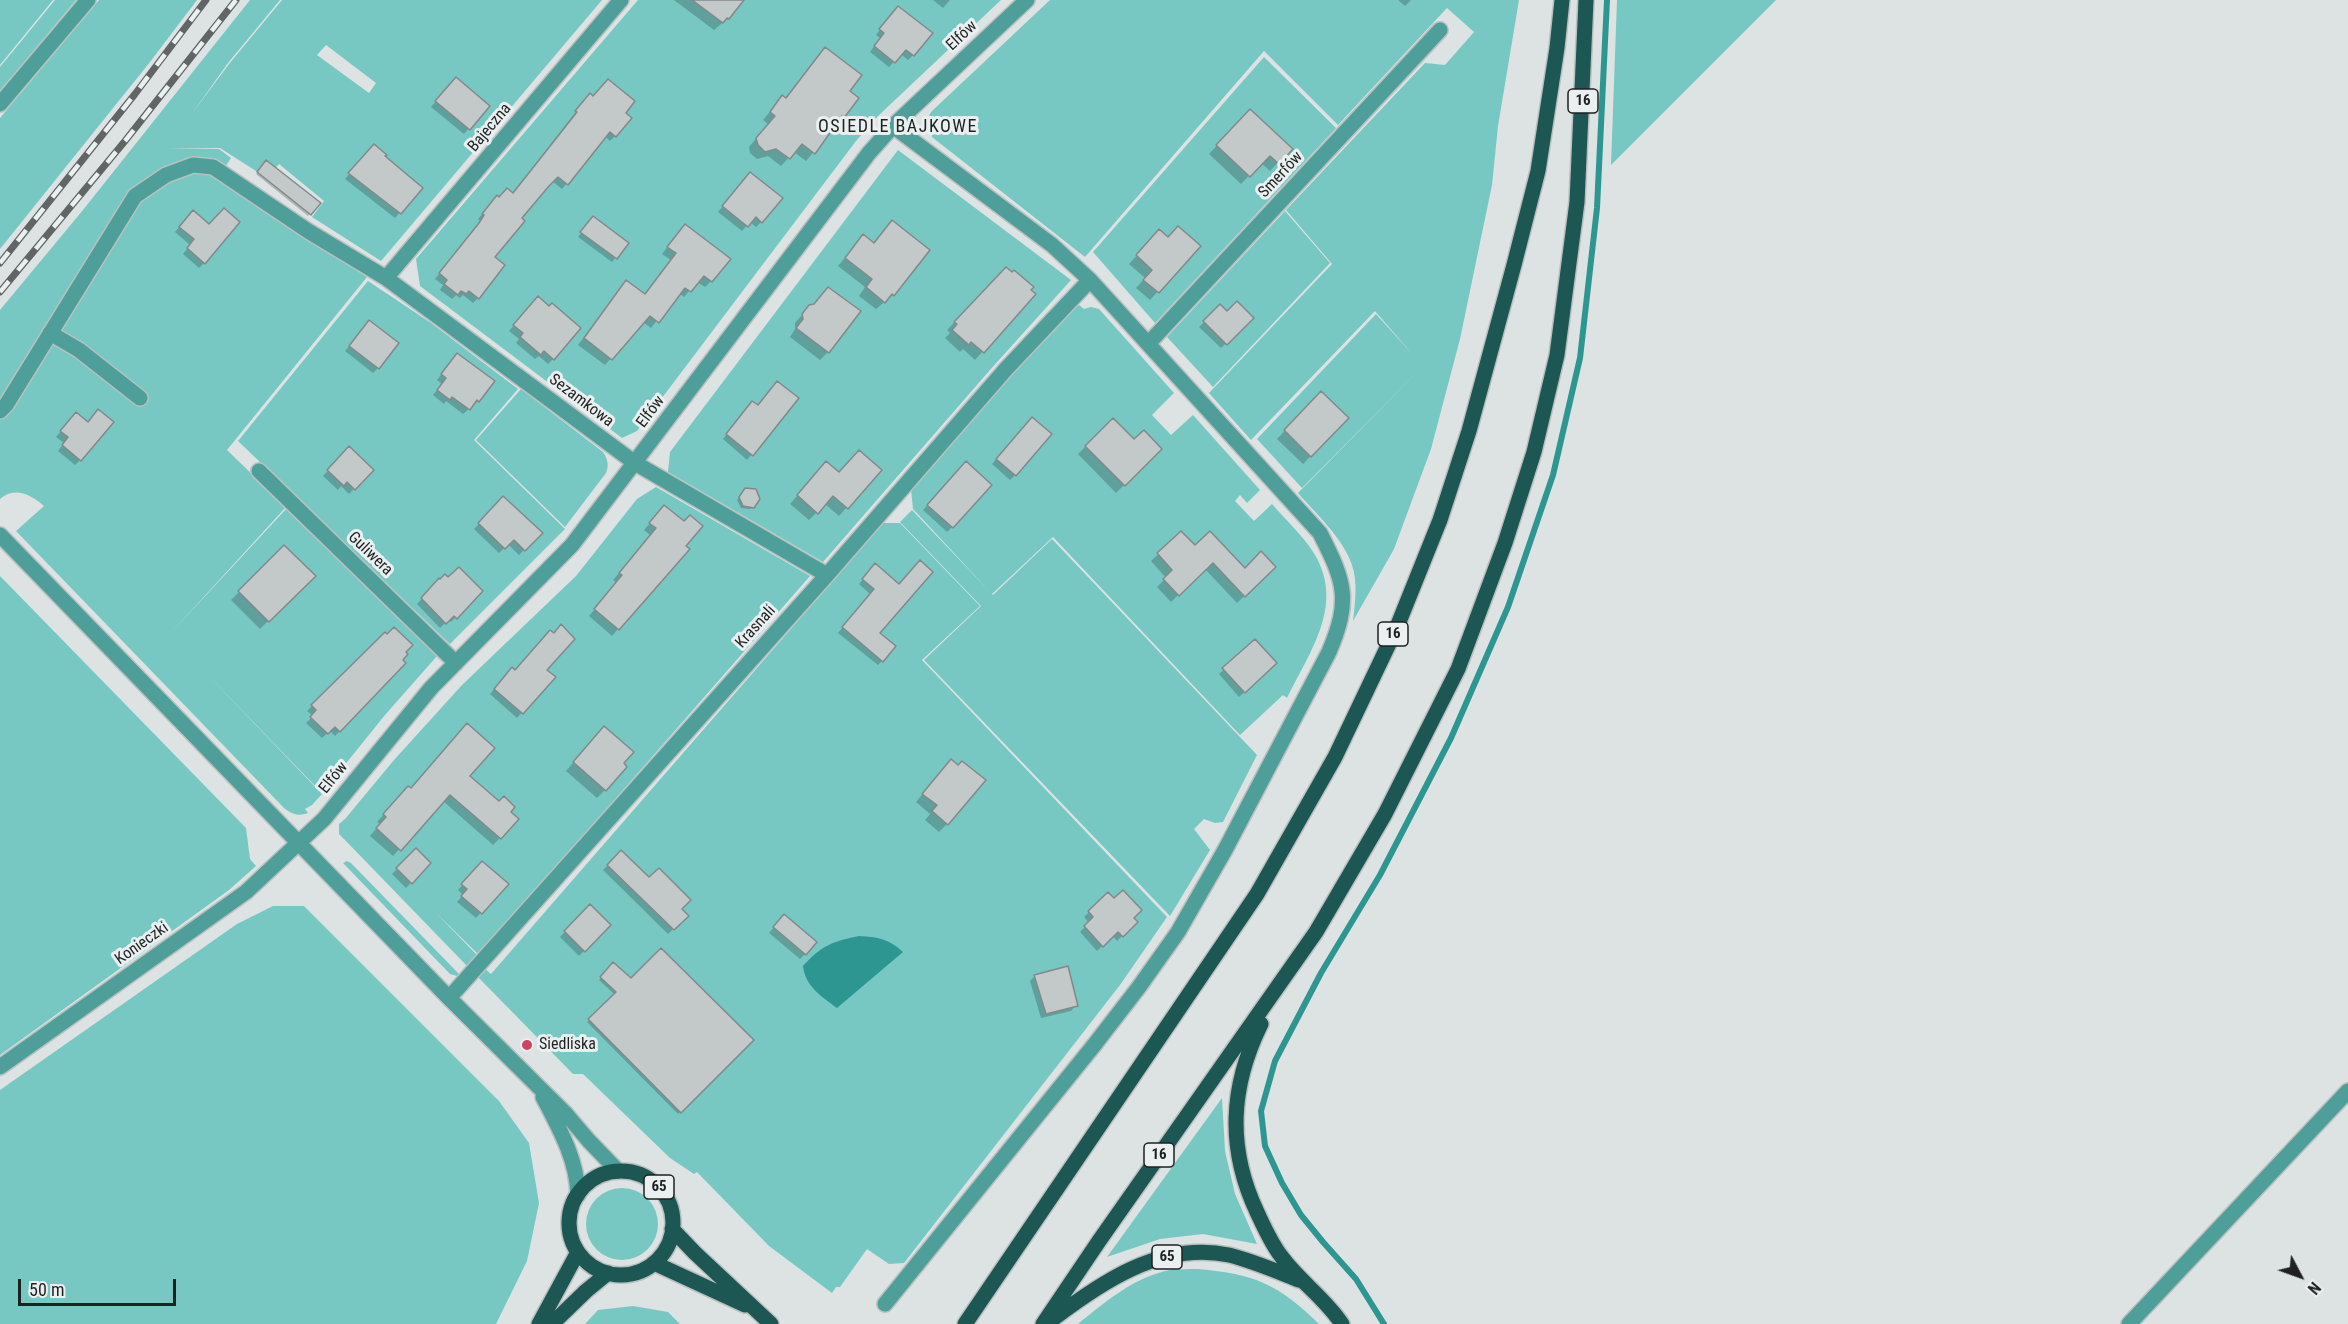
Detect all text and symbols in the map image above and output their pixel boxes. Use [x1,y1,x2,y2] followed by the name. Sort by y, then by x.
[943,17,981,55] street label: Elfów
[1568,89,1598,113] road number: 16
[464,100,516,156] street label: Bajeczna
[818,116,978,138] district label: OSIEDLE BAJKOWE
[1255,148,1307,202] street label: Smerfów
[545,371,617,431] street label: Sezamkowa
[633,392,669,432] street label: Elfów
[344,528,396,580] street label: Guliwera
[732,602,780,652] street label: Krasnali
[1378,622,1408,646] road number: 16
[315,758,353,798] street label: Elfów
[112,919,172,969] street label: Konieczki
[539,1035,596,1055] place label: Siedliska
[520,1038,534,1052] marker: Siedliska
[1144,1143,1174,1167] road number: 16
[644,1175,674,1199] road number: 65
[1152,1245,1182,1269] road number: 65
[2270,1246,2330,1306] north arrow
[21,1267,178,1305] scale bar
[2304,1278,2324,1298] text: N
[29,1279,64,1300] text: 50 m

